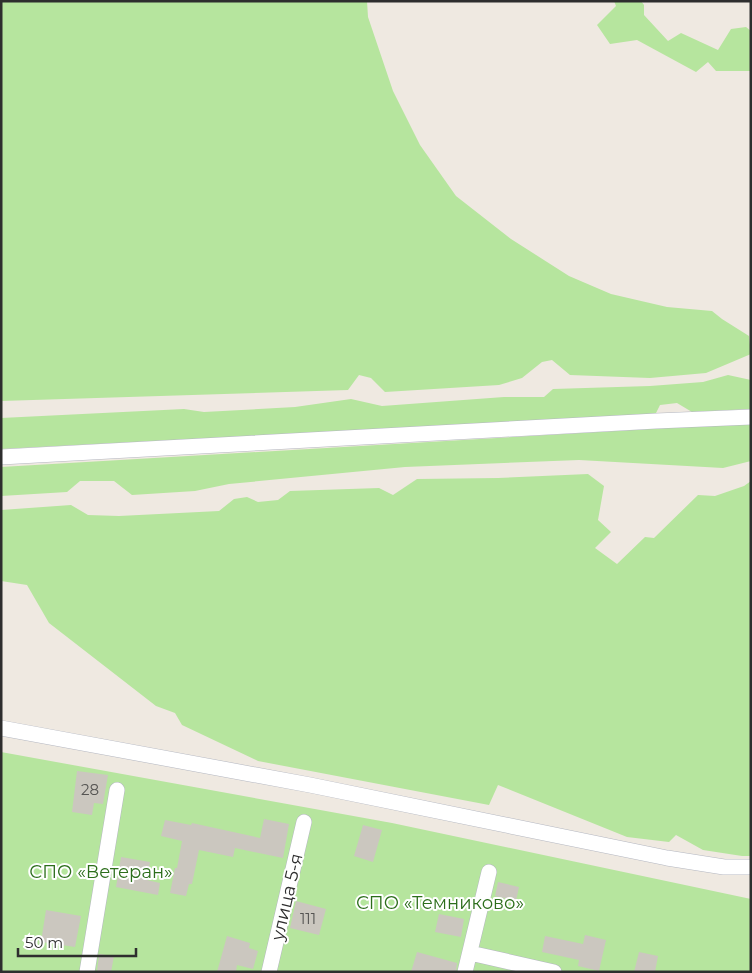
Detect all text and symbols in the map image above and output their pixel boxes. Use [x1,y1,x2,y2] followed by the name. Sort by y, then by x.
[81,780,99,799] house number: 28
[266,851,308,944] street label: улица 5-я
[29,861,173,883] park label: СПО «Ветеран»
[356,892,524,914] park label: СПО «Темниково»
[300,909,316,928] house number: 111
[18,926,135,958] scale bar
[25,933,63,952] text: 50 m

